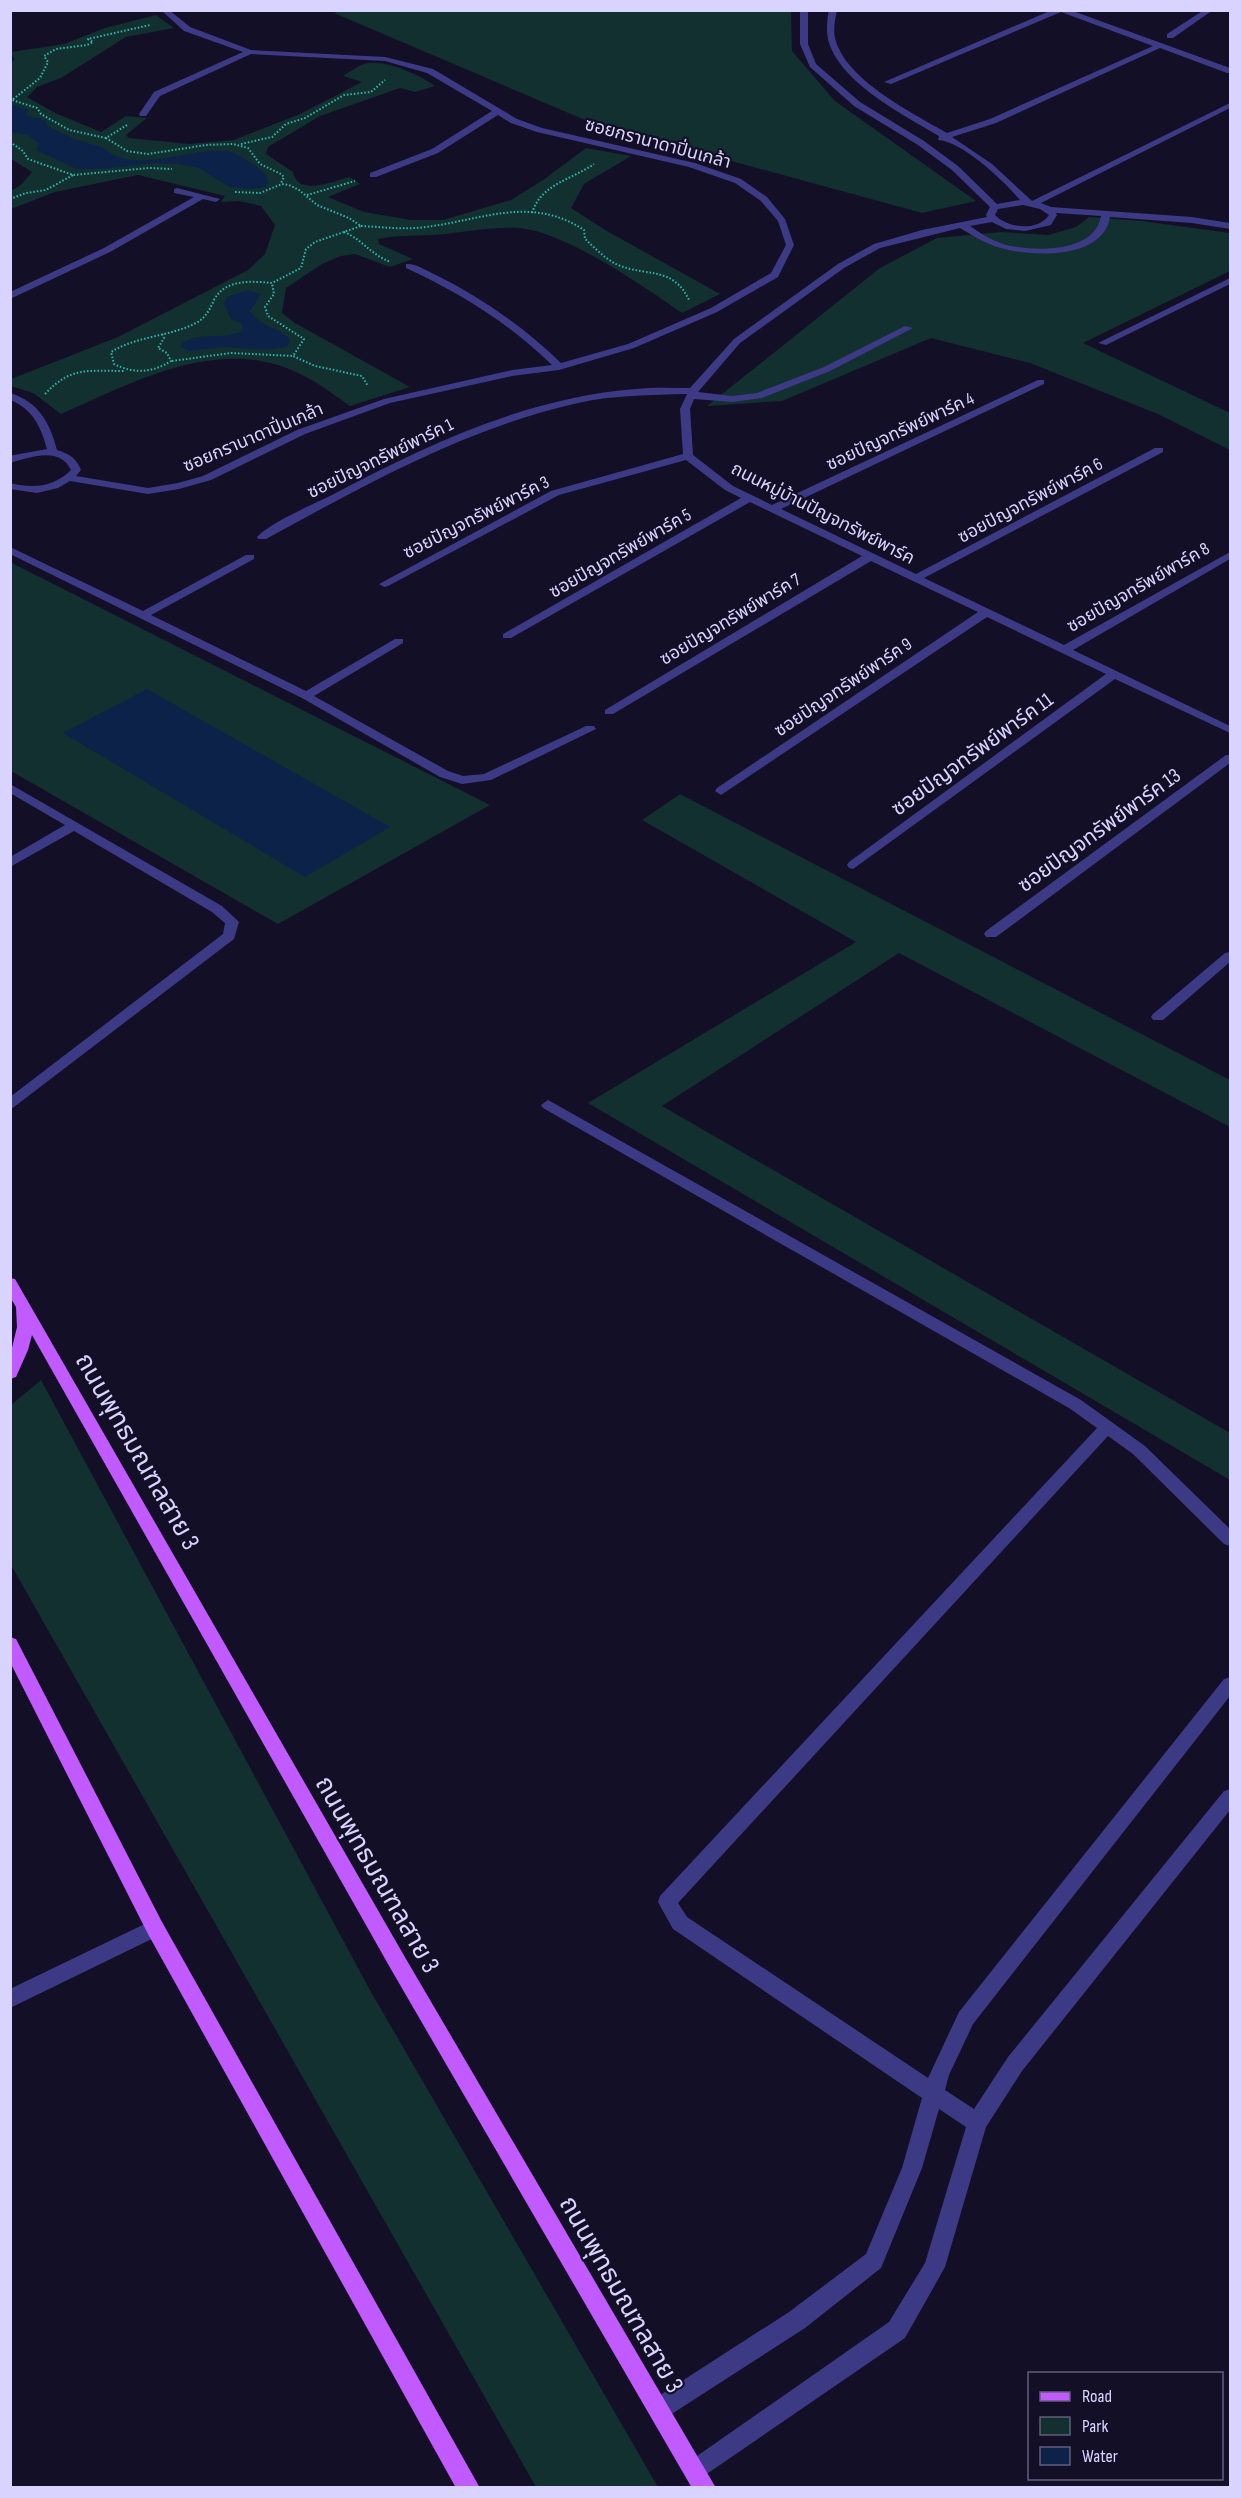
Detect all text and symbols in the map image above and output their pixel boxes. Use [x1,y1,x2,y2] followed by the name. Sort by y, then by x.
[583,112,734,173] street label: ซอยกรานาดาปิ่นเกล้า
[823,388,978,475] street label: ซอยปัญจทรัพย์พาร์ค 4
[179,397,326,476] street label: ซอยกรานาดาปิ่นเกล้า
[304,414,457,503] street label: ซอยปัญจทรัพย์พาร์ค 1
[954,453,1106,548] street label: ซอยปัญจทรัพย์พาร์ค 6
[727,458,918,570] street label: ถนนหมู่บ้านปัญจทรัพย์พาร์ค
[400,472,553,563] street label: ซอยปัญจทรัพย์พาร์ค 3
[545,504,695,603] street label: ซอยปัญจทรัพย์พาร์ค 5
[1063,538,1213,637] street label: ซอยปัญจทรัพย์พาร์ค 8
[656,569,805,670] street label: ซอยปัญจทรัพย์พาร์ค 7
[771,634,916,741] street label: ซอยปัญจทรัพย์พาร์ค 9
[887,687,1058,821] street label: ซอยปัญจทรัพย์พาร์ค 11
[1013,763,1186,898] street label: ซอยปัญจทรัพย์พาร์ค 13
[68,1348,206,1556] street label: ถนนพุทธมณฑลสาย 3
[308,1771,446,1979] street label: ถนนพุทธมณฑลสาย 3
[552,2191,690,2399] street label: ถนนพุทธมณฑลสาย 3
[1028,2372,1223,2480] legend
[1082,2386,1112,2407] text: Road
[1082,2416,1108,2437] text: Park
[1082,2446,1118,2467] text: Water

